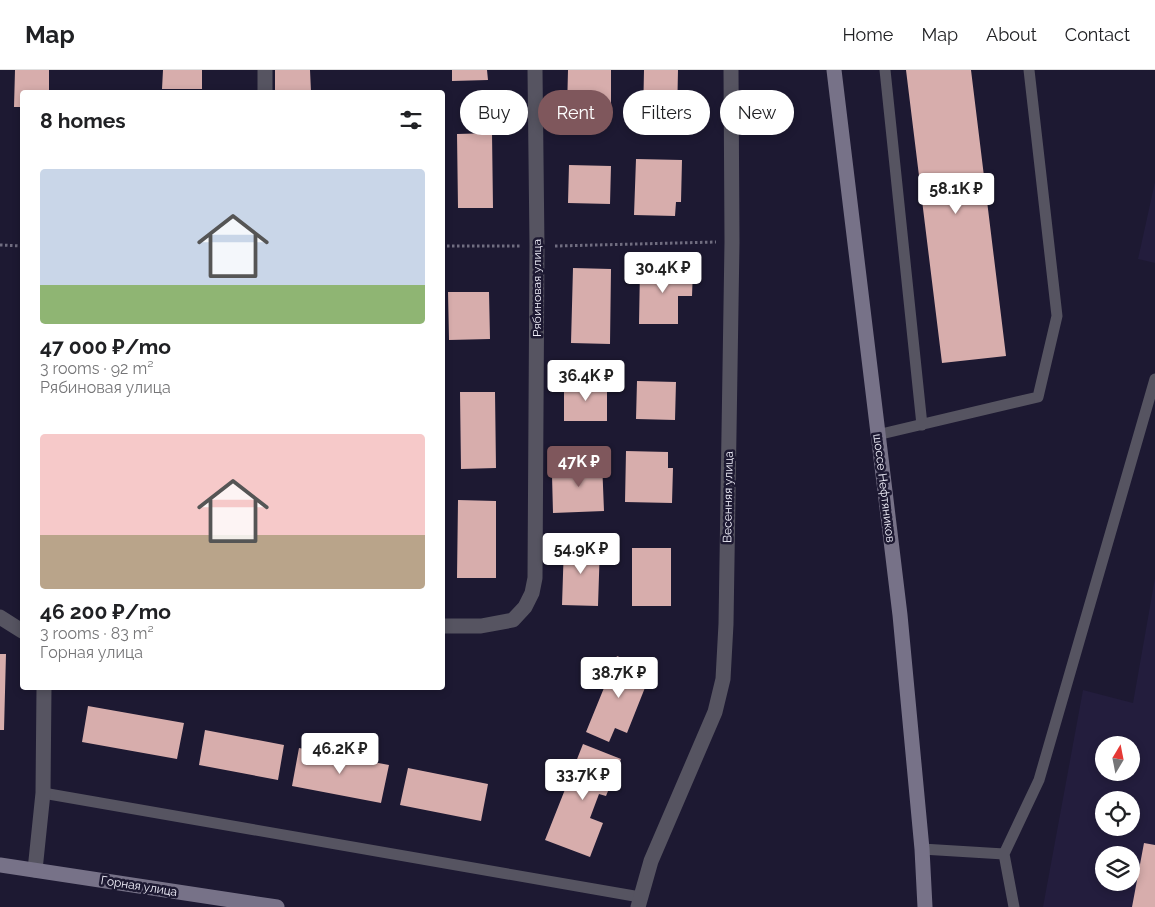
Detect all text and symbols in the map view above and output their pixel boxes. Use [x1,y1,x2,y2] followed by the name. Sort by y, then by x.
[25,20,75,49] text: Map
[842,24,893,45] text: Home
[921,24,958,45] text: Map
[986,24,1037,45] text: About
[1065,24,1130,45] text: Contact
[460,90,528,135] chip: Buy
[538,90,613,135] chip: Rent
[623,90,710,135] chip: Filters
[720,90,794,135] chip: New
[397,106,425,134] icon: filters
[40,108,126,133] text: 8 homes
[910,172,1002,215] pin: 58.1K ₽
[929,179,983,198] text: 58.1K ₽
[188,201,278,291] icon: home
[530,239,544,337] street label: Рябиновая улица
[617,252,709,294] pin: 30.4K ₽
[635,258,691,277] text: 30.4K ₽
[40,334,171,359] text: 47 000 ₽/mo
[40,359,153,378] text: 3 rooms · 92 m²
[540,360,632,402] pin: 36.4K ₽
[558,366,614,385] text: 36.4K ₽
[40,378,171,397] text: Рябиновая улица
[870,433,898,543] street label: шоссе Нефтяников
[544,446,614,488] pin: 47K ₽
[720,451,736,543] street label: Весенняя улица
[558,452,600,471] text: 47K ₽
[188,466,278,556] icon: home
[535,532,627,575] pin: 54.9K ₽
[554,539,608,558] text: 54.9K ₽
[40,599,171,624] text: 46 200 ₽/mo
[40,624,154,643] text: 3 rooms · 83 m²
[40,643,143,662] text: Горная улица
[573,656,665,699] pin: 38.7K ₽
[592,663,646,682] text: 38.7K ₽
[294,732,386,775] pin: 46.2K ₽
[1095,736,1140,781] north arrow
[1095,736,1140,891] map controls
[312,739,368,758] text: 46.2K ₽
[537,758,629,801] pin: 33.7K ₽
[556,765,610,784] text: 33.7K ₽
[1095,791,1140,836] button: locate
[1095,846,1140,891] button: layers
[100,873,178,899] street label: Горная улица

